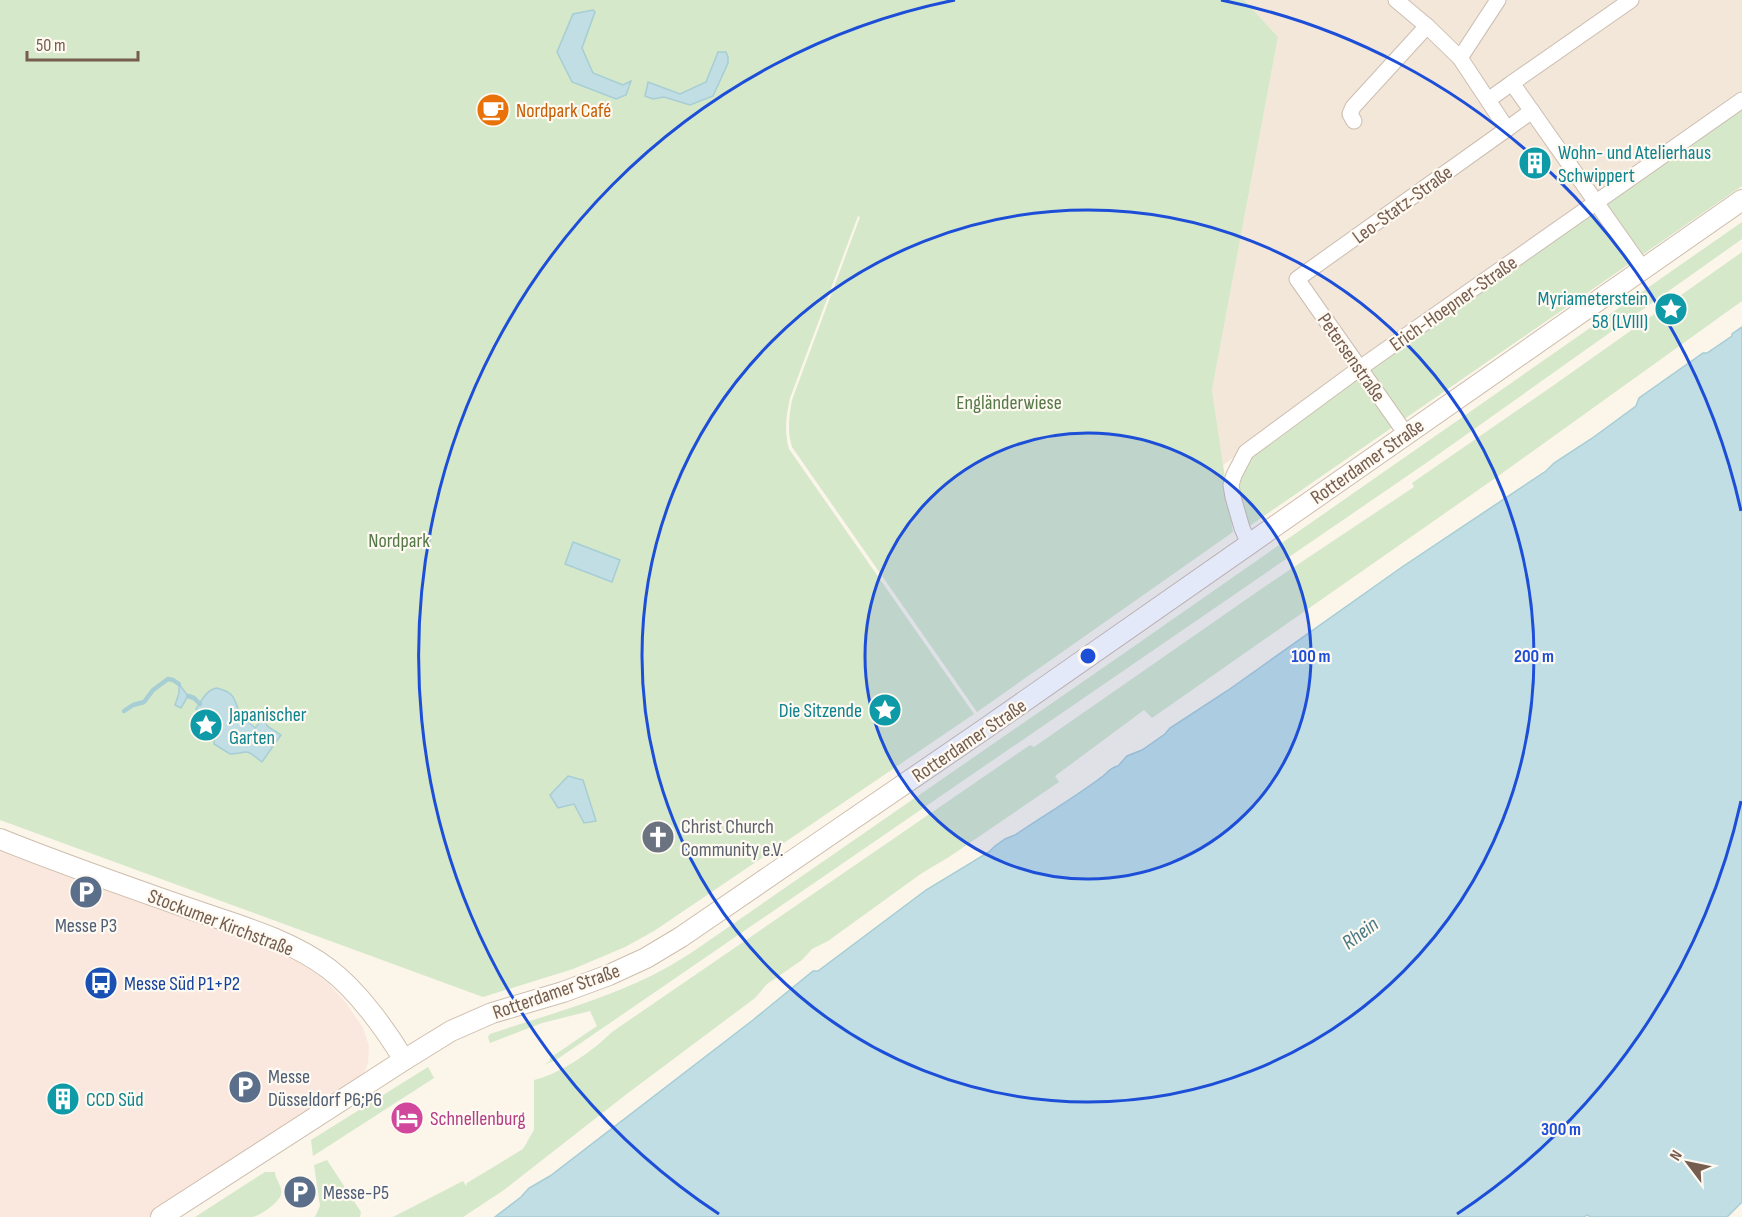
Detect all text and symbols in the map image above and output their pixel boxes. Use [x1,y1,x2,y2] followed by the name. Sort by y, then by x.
[27,24,138,62] scale bar
[36,35,66,56] text: 50 m
[475,92,511,128] cafe icon: Nordpark Café
[516,99,611,123] place label: Nordpark Café
[1558,141,1711,188] place label: Wohn- und Atelierhaus Schwippert
[1517,145,1553,181] building icon: Wohn- und Atelierhaus Schwippert
[1348,160,1457,249] street label: Leo-Statz-Straße
[1385,251,1522,357] street label: Erich-Hoepner-Straße
[1538,287,1648,334] place label: Myriameterstein 58 (LVIII)
[1653,291,1689,327] place icon: Myriameterstein 58 (LVIII)
[1312,309,1390,406] street label: Petersenstraße
[956,391,1062,415] park label: Engländerwiese
[1306,414,1429,510] street label: Rotterdamer Straße
[368,529,430,553] park label: Nordpark
[1078,646,1098,666] centre of rings
[1292,646,1331,667] text: 100 m
[1514,646,1554,667] text: 200 m
[867,692,903,728] place icon: Die Sitzende
[908,694,1031,788] street label: Rotterdamer Straße
[779,699,862,723] place label: Die Sitzende
[228,703,307,750] place label: Japanischer Garten
[188,707,224,743] place icon: Japanischer Garten
[681,815,784,862] place label: Christ Church Community e.V.
[640,819,676,855] church icon: Christ Church Community e.V.
[68,874,104,910] parking icon: Messe P3
[144,884,297,962] street label: Stockumer Kirchstraße
[1337,912,1384,955] water label: Rhein
[55,914,117,938] place label: Messe P3
[490,959,623,1025] street label: Rotterdamer Straße
[83,965,119,1001] bus stop icon: Messe Süd P1+P2
[124,972,240,996] place label: Messe Süd P1+P2
[268,1065,382,1112] place label: Messe Düsseldorf P6;P6
[227,1069,263,1105] parking icon: Messe Düsseldorf P6;P6
[45,1081,81,1117] building icon: CCD Süd
[86,1088,144,1112] place label: CCD Süd
[389,1100,425,1136] hotel icon: Schnellenburg
[430,1107,526,1131] place label: Schnellenburg
[1541,1119,1581,1140] text: 300 m
[1658,1133,1718,1193] north arrow
[1666,1147,1687,1165] text: N
[282,1174,318,1210] parking icon: Messe-P5
[323,1181,389,1205] place label: Messe-P5

